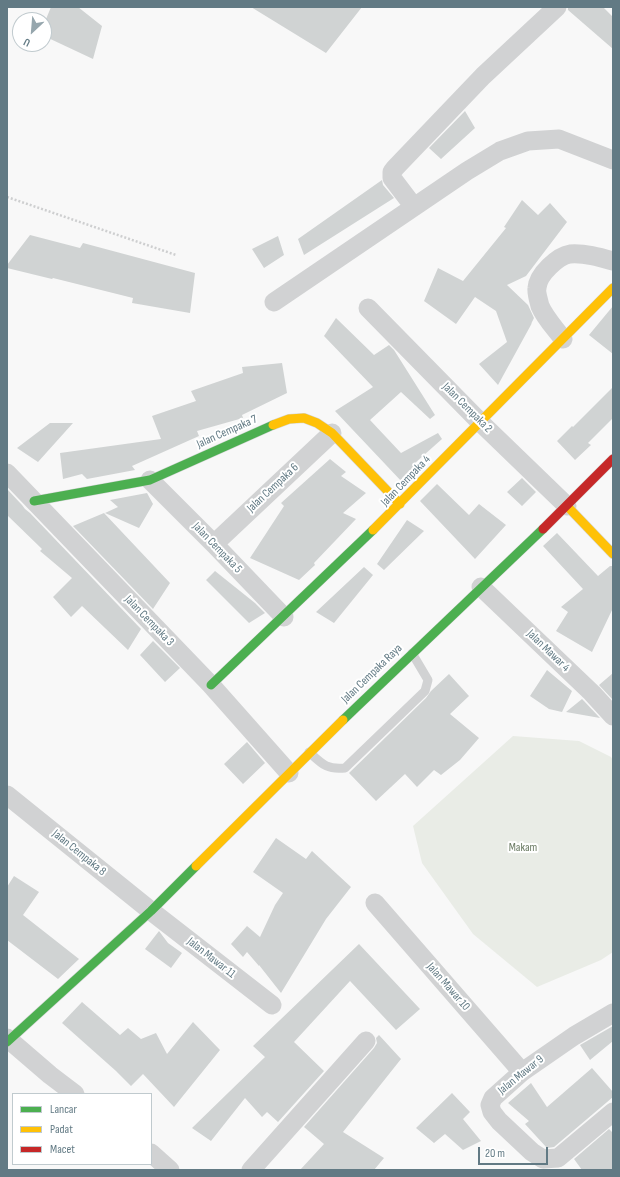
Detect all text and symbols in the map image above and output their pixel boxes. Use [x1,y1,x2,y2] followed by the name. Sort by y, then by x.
[12,12,52,52] north arrow
[22,35,32,49] text: U
[439,380,495,436] street label: Jalan Cempaka 2
[195,412,259,452] street label: Jalan Cempaka 7
[378,453,434,509] street label: Jalan Cempaka 4
[244,461,302,515] street label: Jalan Cempaka 6
[189,520,245,576] street label: Jalan Cempaka 5
[121,593,177,649] street label: Jalan Cempaka 3
[523,627,573,675] street label: Jalan Mawar 4
[339,641,405,707] street label: Jalan Cempaka Raya
[49,827,109,879] street label: Jalan Cempaka 8
[509,841,537,855] park label: Makam
[184,935,238,981] street label: Jalan Mawar 11
[423,960,473,1014] street label: Jalan Mawar 10
[495,1052,547,1098] street label: Jalan Mawar 9
[12,1093,152,1165] legend
[50,1102,77,1117] text: Lancar
[50,1122,73,1137] text: Padat
[480,1139,550,1165] scale bar
[50,1142,75,1157] text: Macet
[485,1146,505,1161] text: 20 m

